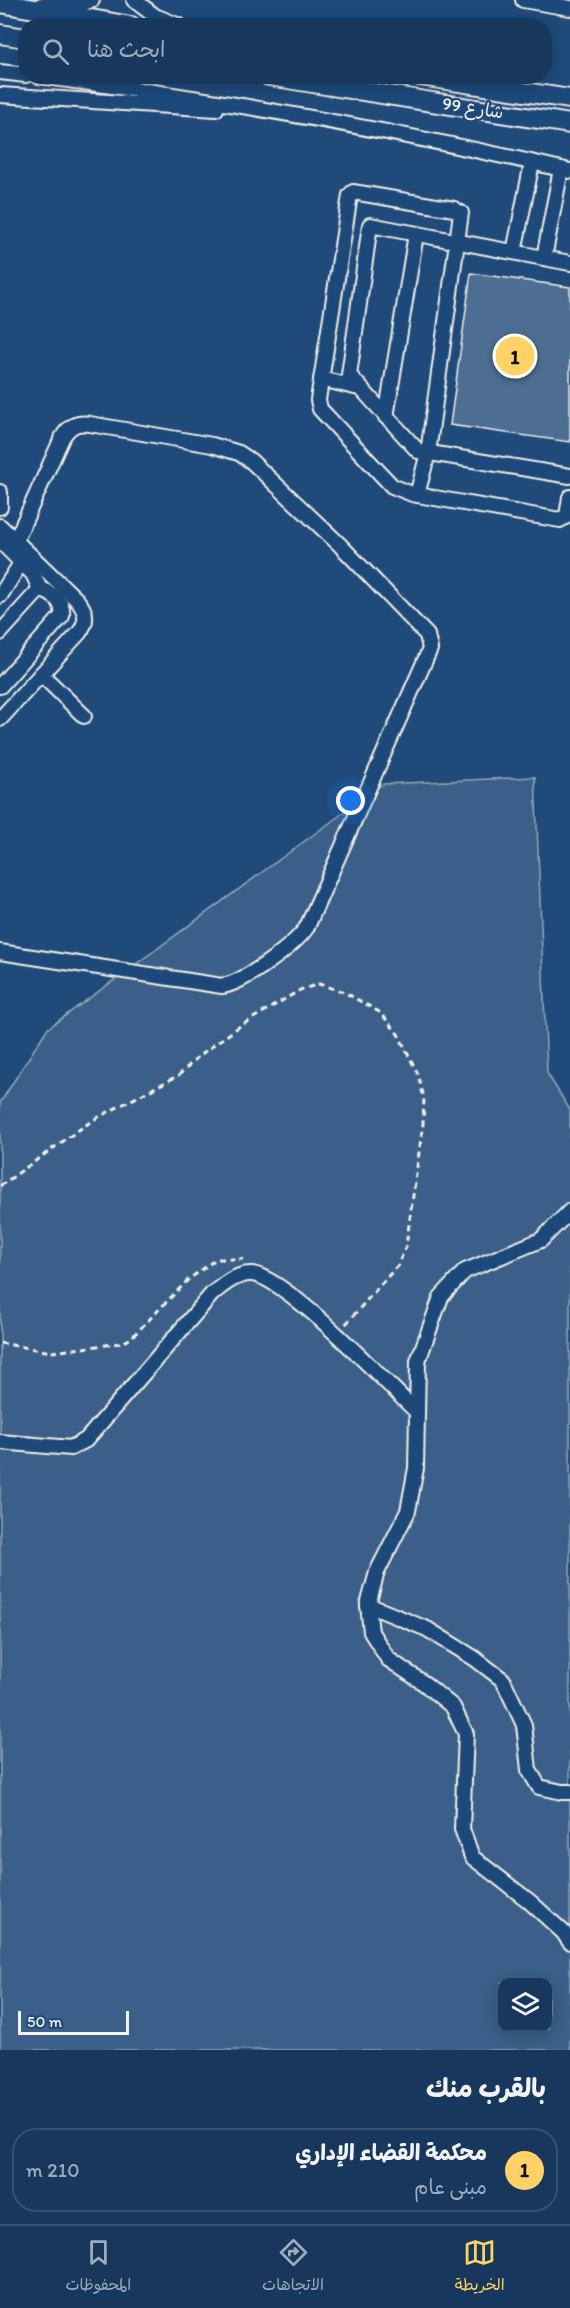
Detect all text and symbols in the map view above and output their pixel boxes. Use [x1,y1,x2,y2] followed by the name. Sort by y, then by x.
[18,18,552,84] search box
[39,35,72,68] icon: search
[87,36,166,63] text: ابحث هنا
[441,92,505,125] street label: 99 شارع
[496,334,534,378] pin: 1
[336,786,365,815] your location
[498,1978,552,2032] map controls
[498,1978,552,2032] button: layers
[18,2008,129,2036] scale bar
[27,2012,62,2031] text: 50 m
[426,2072,546,2104] text: بالقرب منك
[295,2139,487,2166] text: محكمة القضاء الإداري
[26,2158,79,2182] text: 210 m
[520,2158,529,2182] text: 1
[414,2175,487,2199] text: مبنى عام
[65,2236,131,2299] tab: المحفوظات
[262,2236,324,2299] tab: الاتجاهات
[455,2236,505,2299] tab: الخريطة

